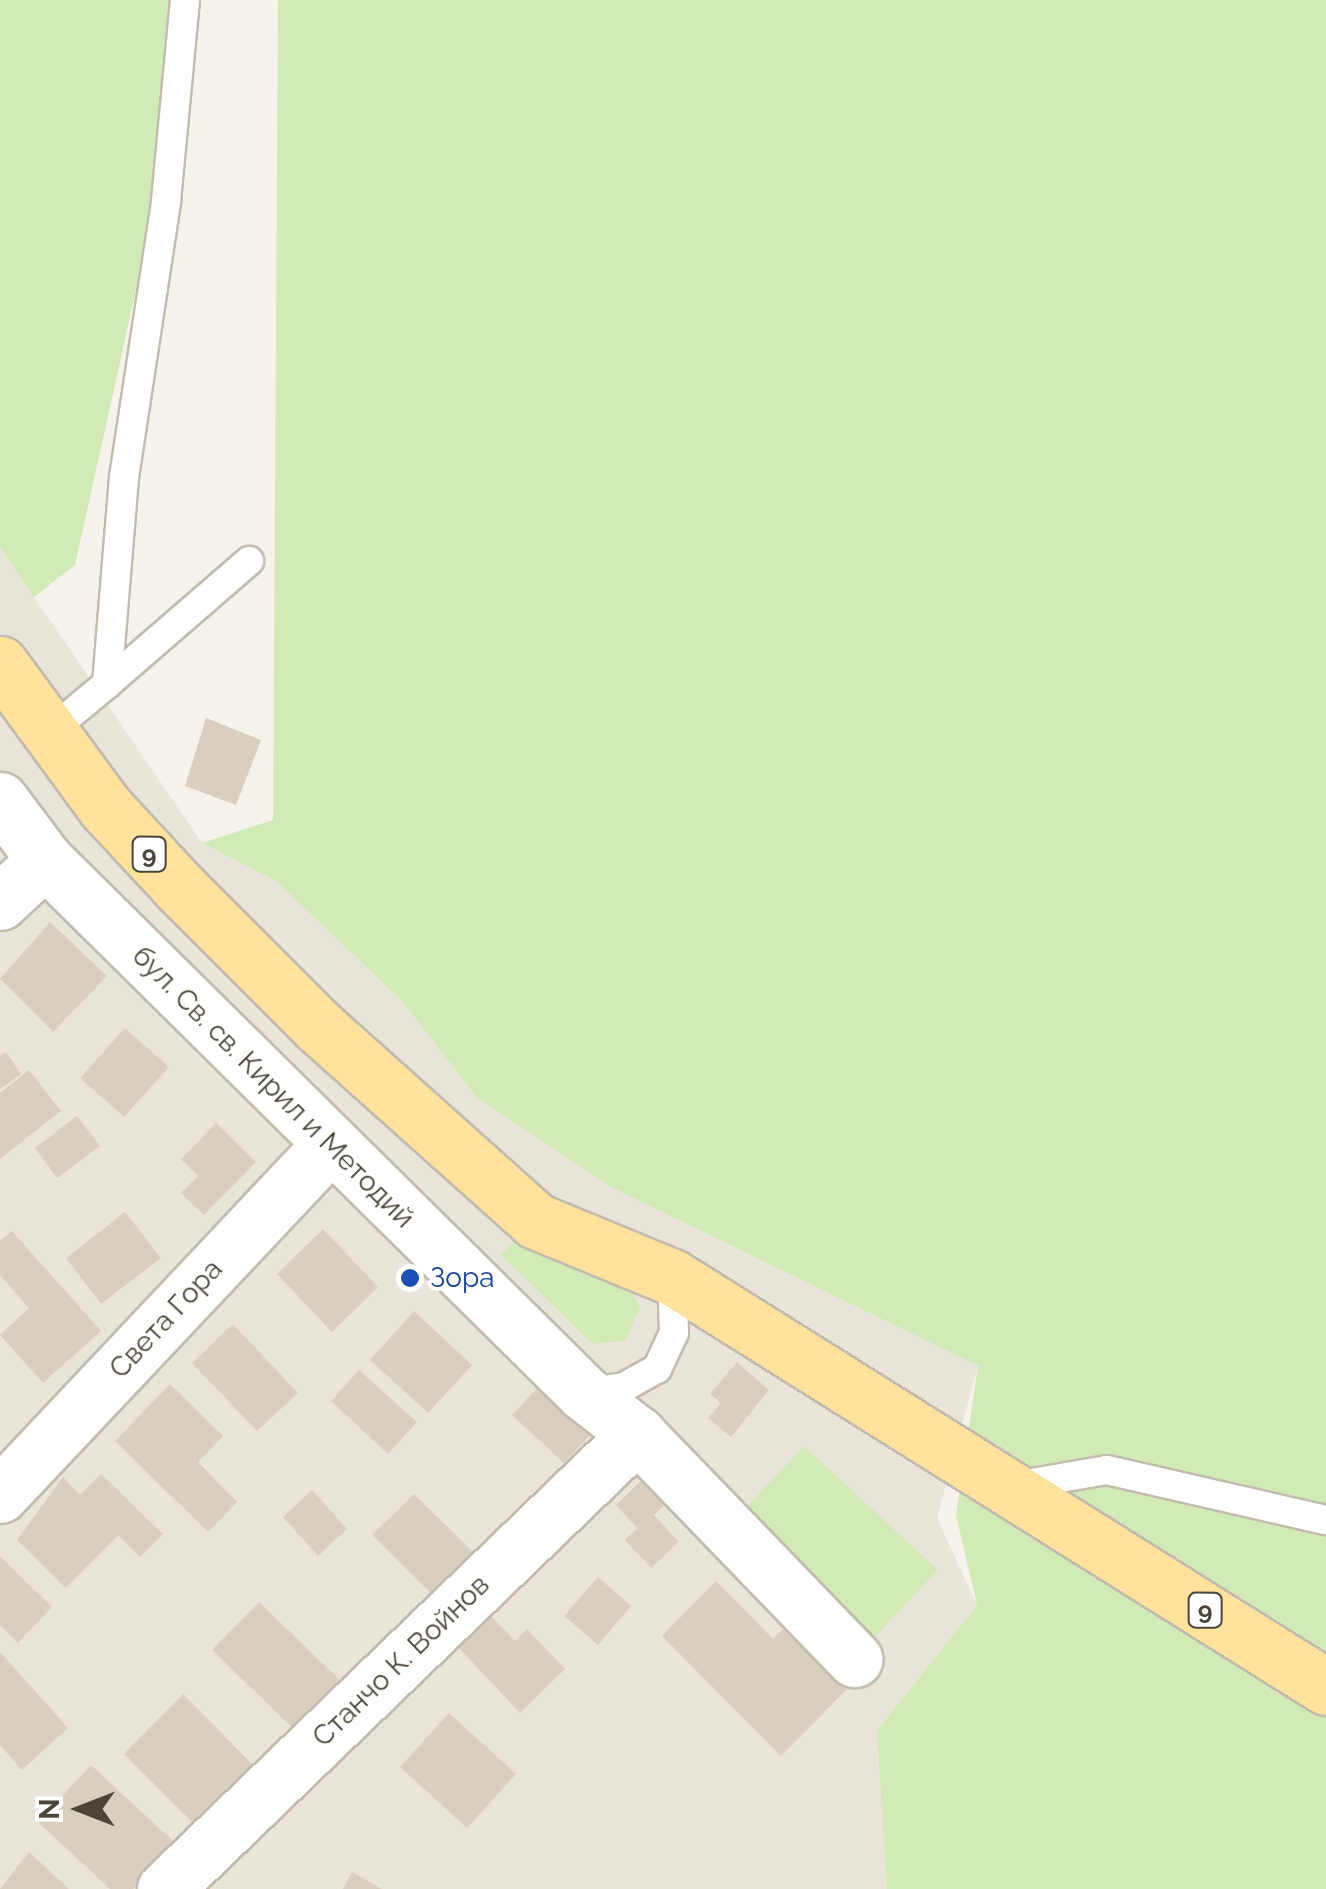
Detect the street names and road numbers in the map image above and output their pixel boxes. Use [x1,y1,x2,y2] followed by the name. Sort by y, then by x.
[132,834,166,874] road number: 9
[125,939,421,1235] street label: бул. Св. св. Кирил и Методий
[103,1253,229,1385] street label: Света Гора
[306,1568,496,1754] street label: Станчо К. Войнов
[1188,1590,1222,1630] road number: 9

